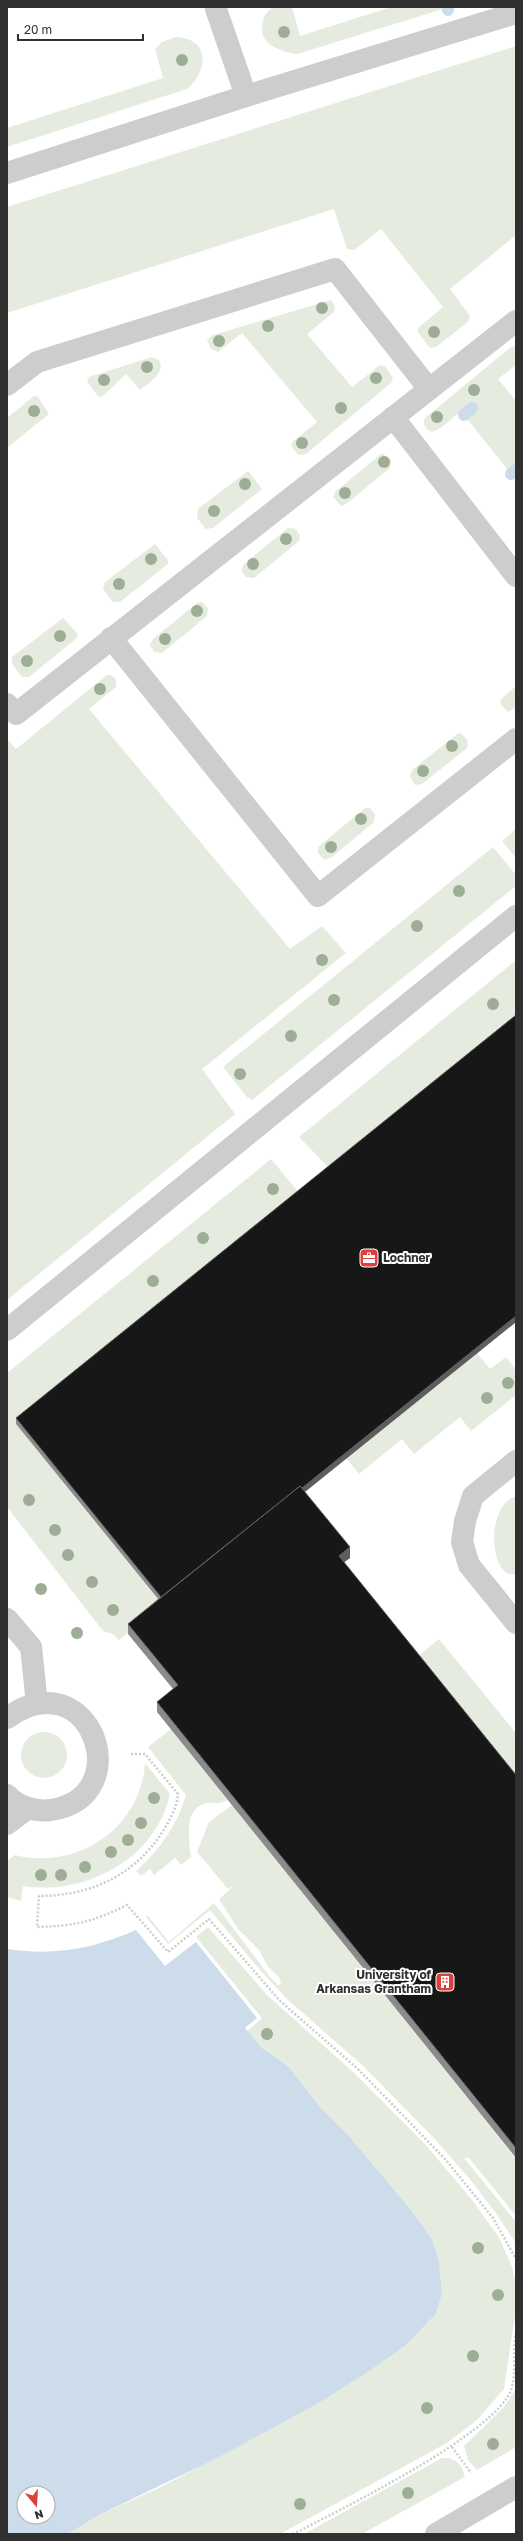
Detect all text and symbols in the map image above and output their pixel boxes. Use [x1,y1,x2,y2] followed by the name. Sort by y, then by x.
[18,16,143,42] scale bar
[24,22,52,37] text: 20 m
[358,1247,380,1269] office icon: Lochner
[383,1250,431,1265] place label: Lochner
[316,1967,432,1996] place label: University of Arkansas Grantham
[434,1971,456,1993] building icon: University of Arkansas Grantham
[16,2485,56,2525] north arrow
[33,2508,45,2522] text: N

